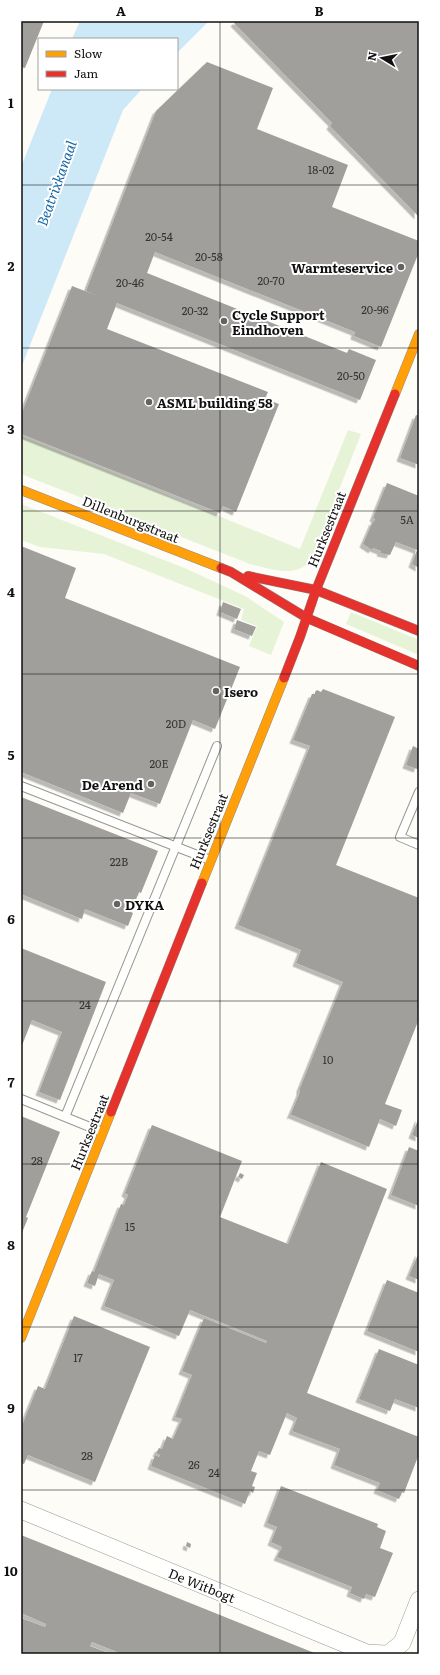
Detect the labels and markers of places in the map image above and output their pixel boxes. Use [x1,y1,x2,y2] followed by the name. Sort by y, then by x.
[291,258,393,277] place label: Warmteservice
[396,262,406,272] marker: Warmteservice
[232,305,325,339] place label: Cycle Support Eindhoven
[219,316,229,326] marker: Cycle Support Eindhoven
[157,393,273,412] place label: ASML building 58
[144,397,154,407] marker: ASML building 58
[224,682,258,701] place label: Isero
[211,686,221,696] marker: Isero
[82,775,143,794] place label: De Arend
[146,779,156,789] marker: De Arend
[125,895,164,914] place label: DYKA
[112,899,122,909] marker: DYKA

